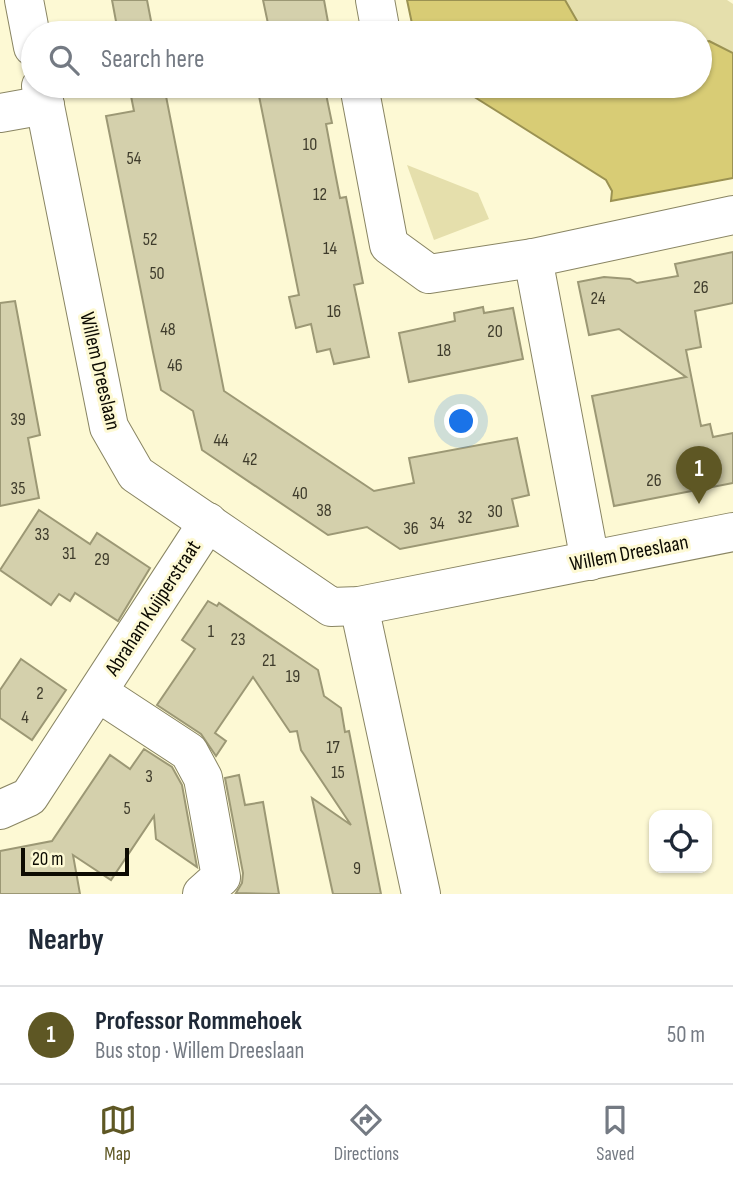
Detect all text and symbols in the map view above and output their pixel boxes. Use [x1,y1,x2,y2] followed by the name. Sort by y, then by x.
[21,21,712,98] search box
[45,41,83,79] icon: search
[101,44,204,75] text: Search here
[303,134,317,155] house number: 10
[127,148,142,169] house number: 54
[313,184,327,205] house number: 12
[143,229,157,250] house number: 52
[323,238,337,259] house number: 14
[149,263,165,284] house number: 50
[693,277,709,298] house number: 26
[591,288,606,309] house number: 24
[327,301,341,322] house number: 16
[74,310,126,432] street label: Willem Dreeslaan
[160,319,176,340] house number: 48
[487,321,503,342] house number: 20
[437,340,451,361] house number: 18
[167,355,183,376] house number: 46
[444,404,478,438] your location
[10,409,26,430] house number: 39
[213,430,229,451] house number: 44
[676,446,722,504] pin: 1
[242,449,258,470] house number: 42
[646,470,662,491] house number: 26
[11,478,25,499] house number: 35
[292,483,308,504] house number: 40
[316,500,332,521] house number: 38
[487,501,503,522] house number: 30
[458,507,472,528] house number: 32
[429,513,445,534] house number: 34
[403,518,419,539] house number: 36
[34,524,50,545] house number: 33
[568,529,690,577] street label: Willem Dreeslaan
[99,536,206,681] street label: Abraham Kuijperstraat
[62,543,77,564] house number: 31
[94,549,110,570] house number: 29
[208,621,215,642] house number: 1
[231,629,246,650] house number: 23
[262,650,277,671] house number: 21
[286,666,300,687] house number: 19
[36,683,44,704] house number: 2
[21,707,29,728] house number: 4
[326,737,341,758] house number: 17
[331,762,345,783] house number: 15
[145,766,153,787] house number: 3
[123,798,131,819] house number: 5
[649,810,712,873] map controls
[649,810,712,873] button: locate
[21,845,130,877] scale bar
[32,848,64,871] text: 20 m
[353,858,361,879] house number: 9
[28,922,104,958] text: Nearby
[95,1006,302,1037] text: Professor Rommehoek
[46,1021,56,1049] text: 1
[667,1021,705,1049] text: 50 m
[95,1037,304,1065] text: Bus stop · Willem Dreeslaan
[99,1101,137,1166] tab: Map
[334,1101,399,1166] tab: Directions
[596,1101,634,1166] tab: Saved

